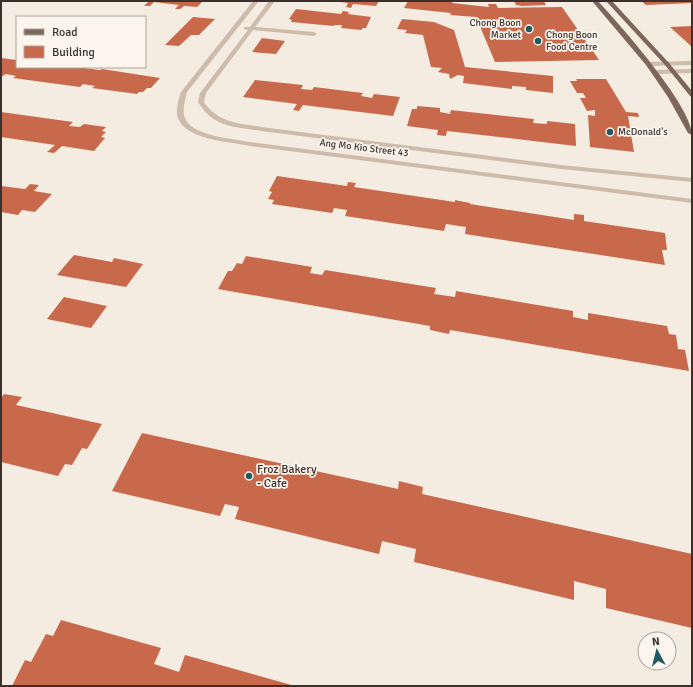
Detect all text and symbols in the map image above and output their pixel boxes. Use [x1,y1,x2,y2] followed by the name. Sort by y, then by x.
[16,16,146,68] legend
[469,17,521,41] place label: Chong Boon Market
[524,24,534,34] marker: Chong Boon Market
[52,25,78,40] text: Road
[546,29,598,53] place label: Chong Boon Food Centre
[533,36,543,46] marker: Chong Boon Food Centre
[52,45,95,60] text: Building
[618,126,668,138] place label: McDonald's
[605,127,615,137] marker: McDonald's
[319,137,409,159] street label: Ang Mo Kio Street 43
[257,462,317,491] place label: Froz Bakery - Cafe
[244,471,254,481] marker: Froz Bakery - Cafe
[637,631,677,671] north arrow
[651,635,660,648] text: N

